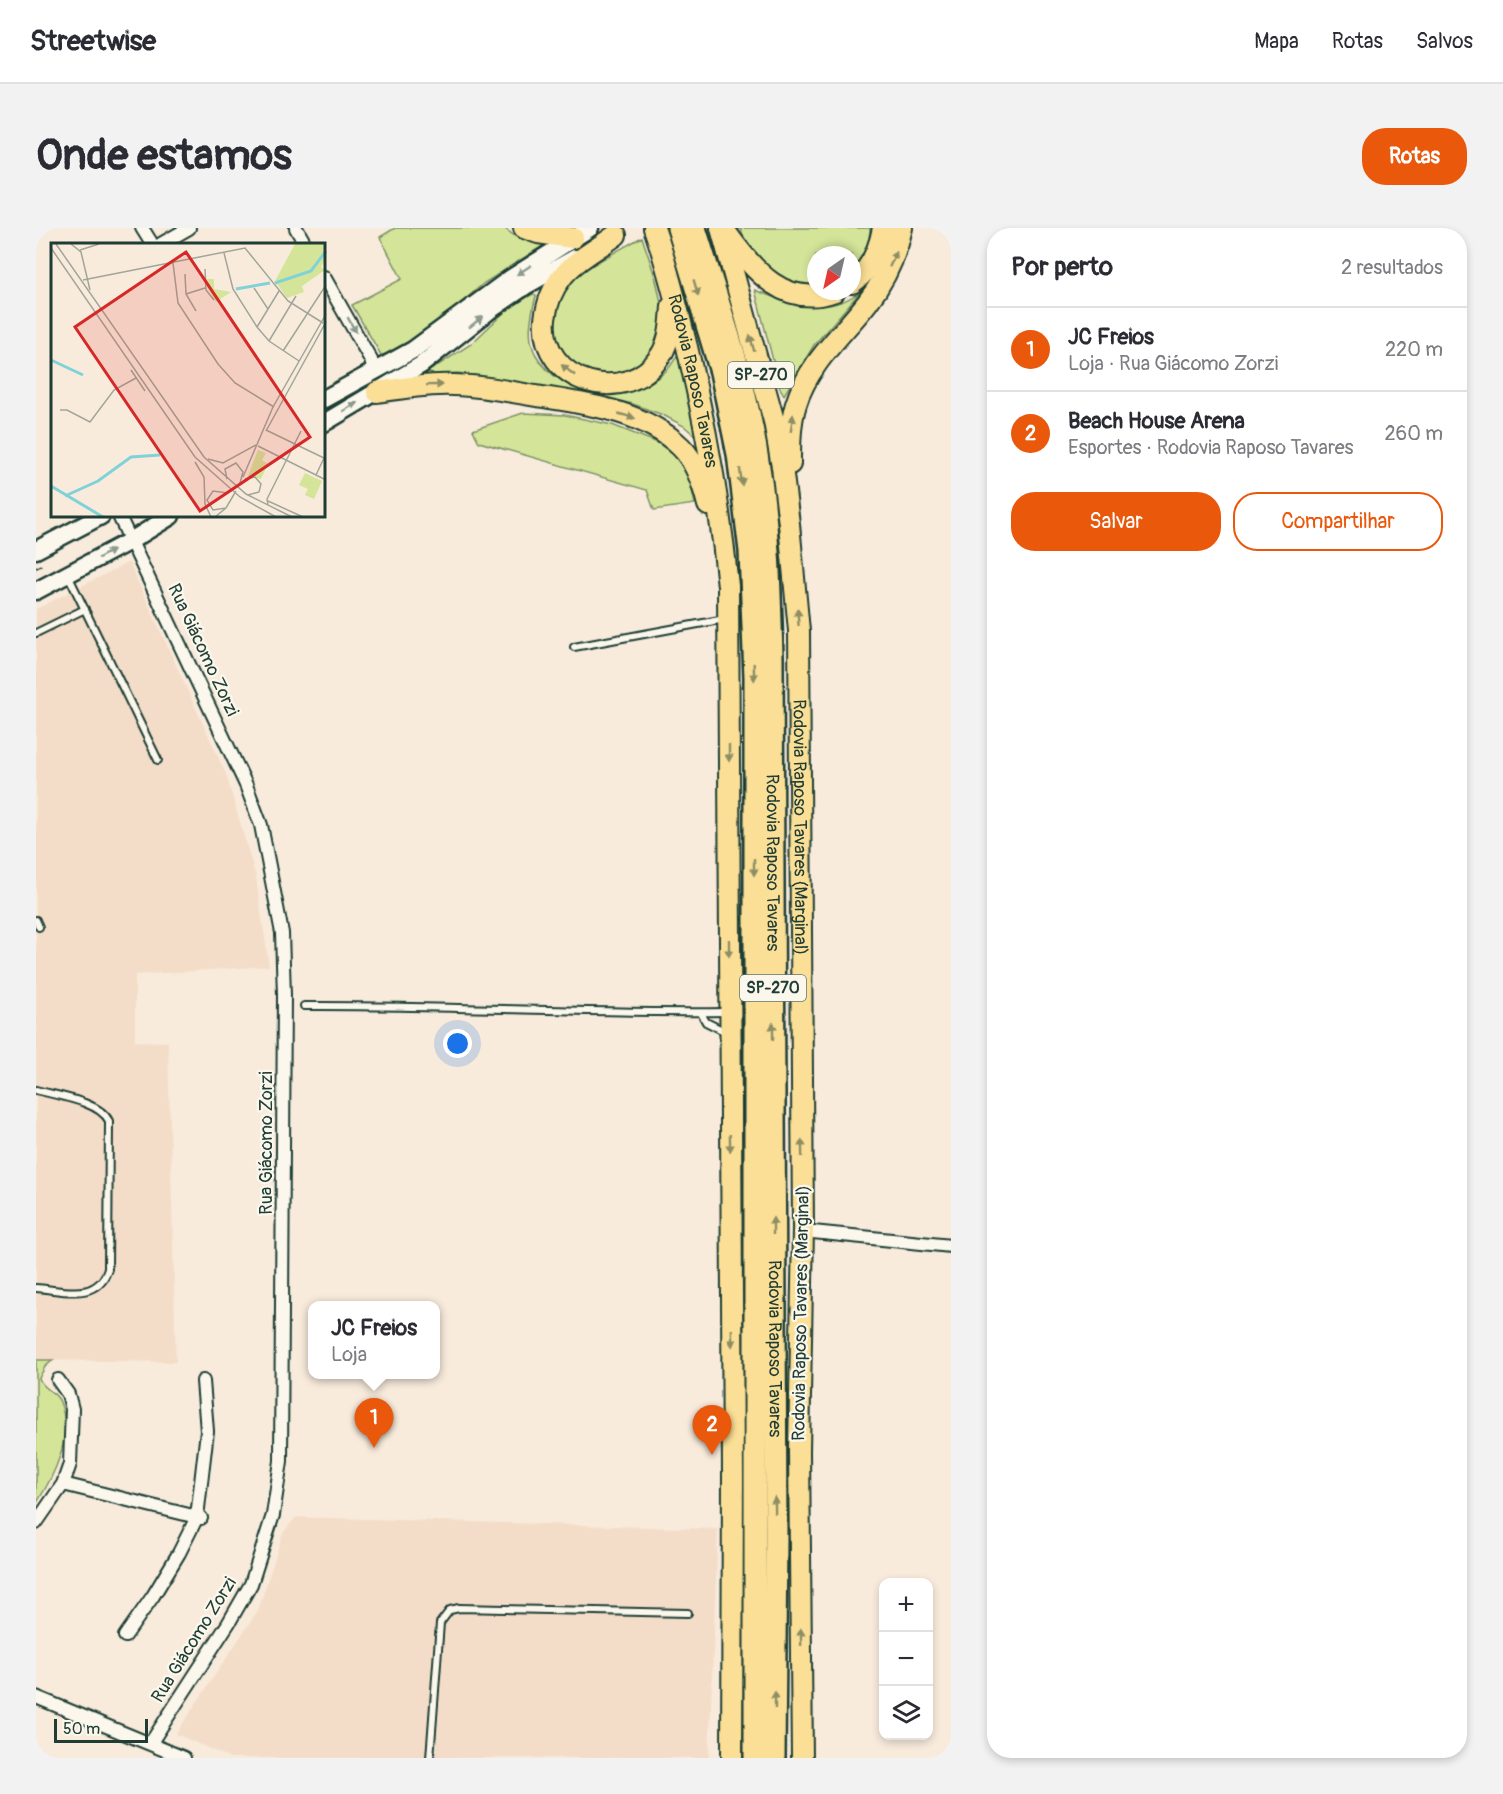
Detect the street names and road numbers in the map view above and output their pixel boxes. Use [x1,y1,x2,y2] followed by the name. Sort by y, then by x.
[663,292,723,469] street label: Rodovia Raposo Tavares
[728,362,794,388] road number: SP-270
[162,580,244,720] street label: Rua Giácomo Zorzi
[788,699,813,955] street label: Rodovia Raposo Tavares (Marginal)
[761,774,785,951] street label: Rodovia Raposo Tavares
[740,975,806,1001] road number: SP-270
[255,1071,278,1215] street label: Rua Giácomo Zorzi
[787,1185,815,1441] street label: Rodovia Raposo Tavares (Marginal)
[763,1260,787,1437] street label: Rodovia Raposo Tavares
[146,1573,242,1707] street label: Rua Giácomo Zorzi

